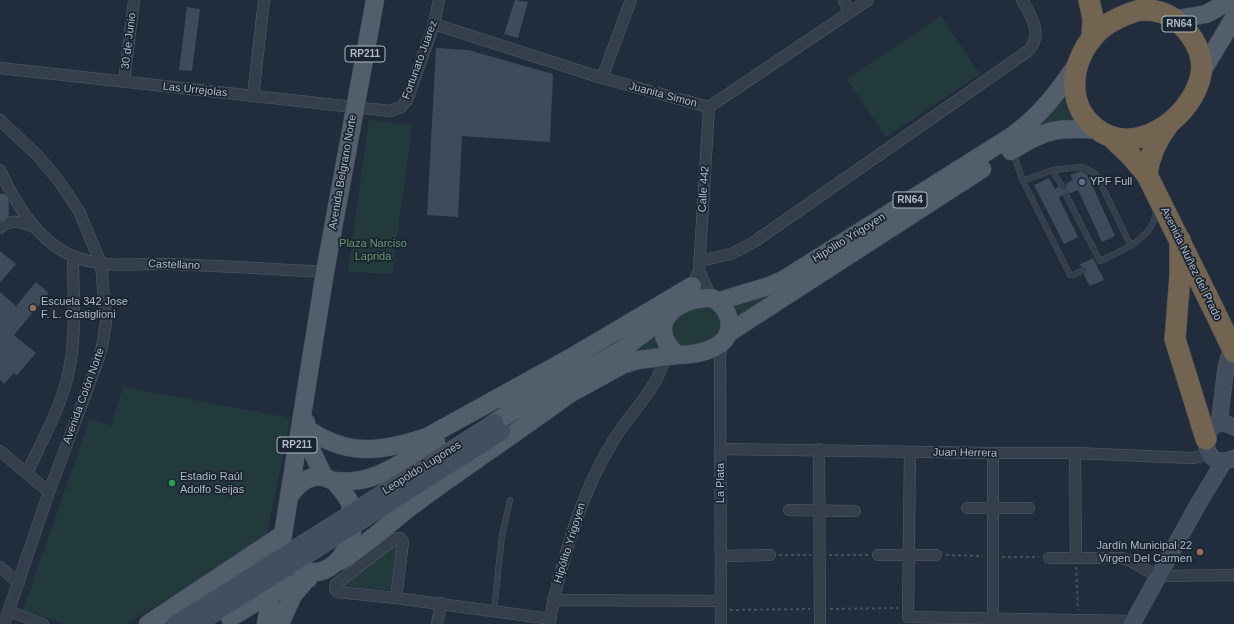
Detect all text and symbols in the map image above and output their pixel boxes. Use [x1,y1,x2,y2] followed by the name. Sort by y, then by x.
[119,12,139,70] street label: 30 de Junio
[1162,16,1196,32] road number: RN64
[400,19,440,101] street label: Fortunato Juarez
[345,46,385,62] road number: RP211
[162,80,228,100] street label: Las Urrejolas
[628,80,698,110] street label: Juanita Simon
[326,113,360,231] street label: Avenida Belgrano Norte
[696,165,712,213] street label: Calle 442
[1090,175,1132,189] place label: YPF Full
[1077,177,1087,187] marker: YPF Full
[893,192,927,208] road number: RN64
[1158,205,1224,323] street label: Avenida Nuñez del Prado
[810,210,888,266] street label: Hipólito Yrigoyen
[339,237,407,263] park label: Plaza Narciso Laprida
[148,257,200,273] street label: Castellano
[41,295,128,321] place label: Escuela 342 Jose F. L. Castiglioni
[28,303,38,313] marker: Escuela 342 Jose F. L. Castiglioni
[60,346,108,446] street label: Avenida Colón Norte
[277,437,317,453] road number: RP211
[380,438,464,498] street label: Leopoldo Lugones
[933,446,997,460] street label: Juan Herrera
[714,463,728,503] street label: La Plata
[180,470,244,496] place label: Estadio Raúl Adolfo Seijas
[167,478,177,488] marker: Estadio Raúl Adolfo Seijas
[552,501,588,585] street label: Hipólito Yrigoyen
[1097,539,1192,565] place label: Jardín Municipal 22 Virgen Del Carmen
[1195,547,1205,557] marker: Jardín Municipal 22 Virgen Del Carmen

